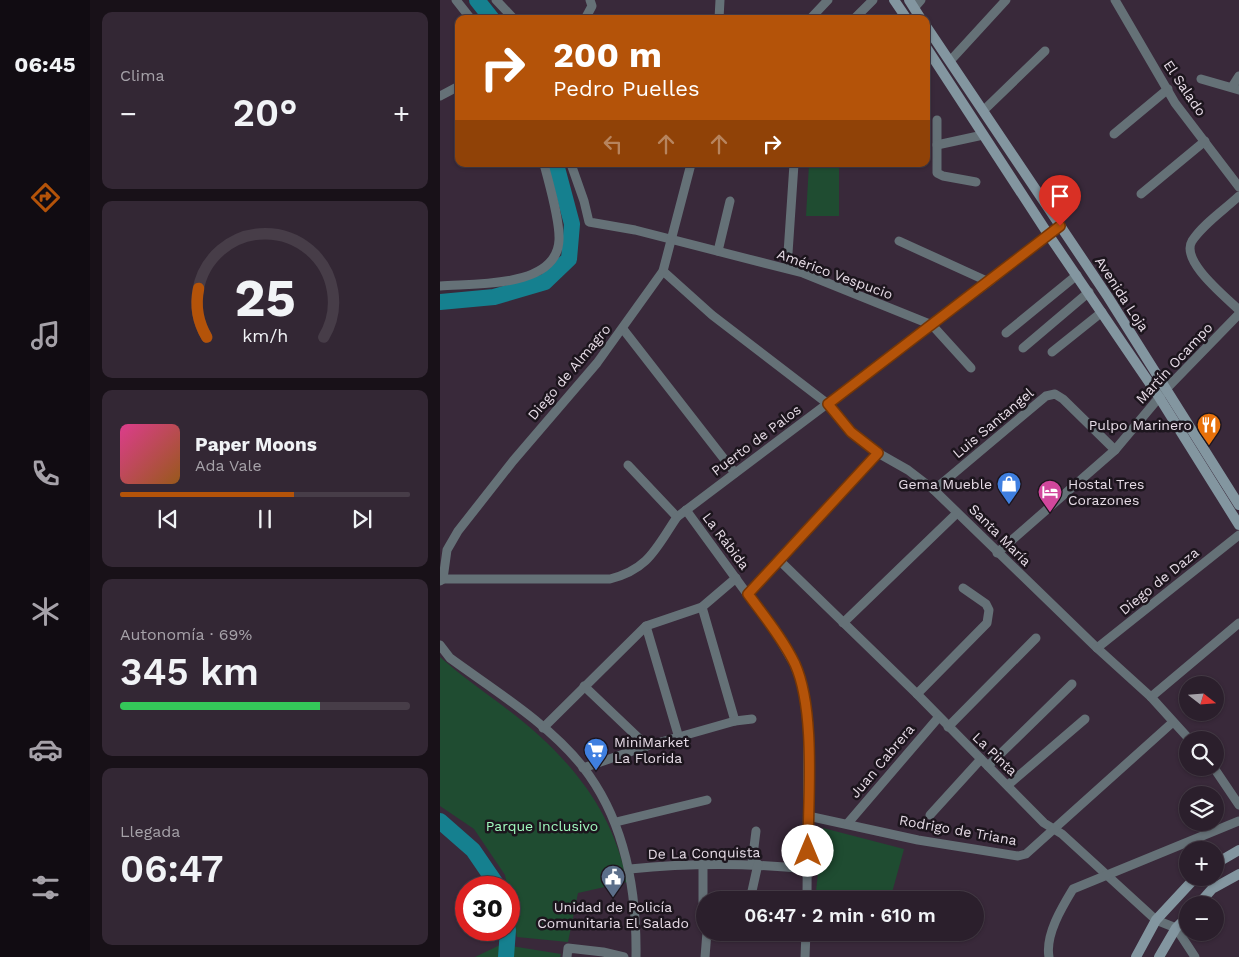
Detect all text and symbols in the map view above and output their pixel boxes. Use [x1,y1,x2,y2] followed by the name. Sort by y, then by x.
[553,34,662,76] text: 200 m
[470,35,535,100] icon: right
[14,52,76,77] text: 06:45
[1161,57,1209,119] street label: El Salado
[120,66,164,85] text: Clima
[553,76,699,101] text: Pedro Puelles
[233,91,297,135] text: 20°
[120,97,137,130] text: −
[393,97,410,130] text: +
[599,130,627,158] icon: left
[652,130,680,158] icon: ahead
[705,130,733,158] icon: ahead
[758,130,786,158] icon: right
[1039,175,1081,226] pin
[28,180,63,215] icon: directions
[1046,182,1074,210] icon: arrive
[775,246,895,302] street label: Américo Vespucio
[1092,254,1152,334] street label: Avenida Loja
[234,268,296,329] text: 25
[28,318,63,353] icon: music
[1132,319,1216,407] street label: Martín Ocampo
[524,321,614,423] street label: Diego de Almagro
[242,325,288,346] text: km/h
[949,384,1037,461] street label: Luis Santangel
[708,401,804,479] street label: Puerto de Palos
[1196,412,1222,446] restaurant icon: Pulpo Marinero
[1089,417,1192,433] place label: Pulpo Marinero
[195,433,317,456] text: Paper Moons
[28,456,63,491] icon: phone
[195,456,262,475] text: Ada Vale
[996,471,1022,505] shop icon: Gema Mueble
[898,476,992,492] place label: Gema Mueble
[1068,476,1144,508] place label: Hostal Tres Corazones
[1037,479,1063,513] hotel icon: Hostal Tres Corazones
[966,501,1034,569] street label: Santa María
[154,505,182,533] icon: previous
[251,505,279,533] icon: pause
[348,505,376,533] icon: next
[699,509,753,573] street label: La Rábida
[1116,544,1202,618] street label: Diego de Daza
[28,594,63,629] icon: climate
[120,625,252,644] text: Autonomía · 69%
[120,650,259,694] text: 345 km
[1179,676,1224,721] north arrow
[1179,676,1224,941] map controls
[847,721,917,801] street label: Juan Cabrera
[970,729,1021,779] street label: La Pinta
[1179,731,1224,776] button: search
[28,732,63,767] icon: car
[614,734,689,766] place label: MiniMarket La Florida
[583,737,609,771] supermarket icon: MiniMarket La Florida
[1179,786,1224,831] button: layers
[898,812,1018,848] street label: Rodrigo de Triana
[486,818,598,834] park label: Parque Inclusivo
[120,822,180,841] text: Llegada
[781,824,833,876] position arrow
[1179,841,1224,886] button: +
[648,844,761,862] street label: De La Conquista
[120,847,223,891] text: 06:47
[600,864,626,898] public building icon: Unidad de Policía Comunitaria El Salado
[28,870,63,905] icon: filters
[455,876,520,941] speed limit sign: 30
[1179,896,1224,941] button: −
[537,899,689,931] place label: Unidad de Policía Comunitaria El Salado
[744,904,936,927] text: 06:47 · 2 min · 610 m

